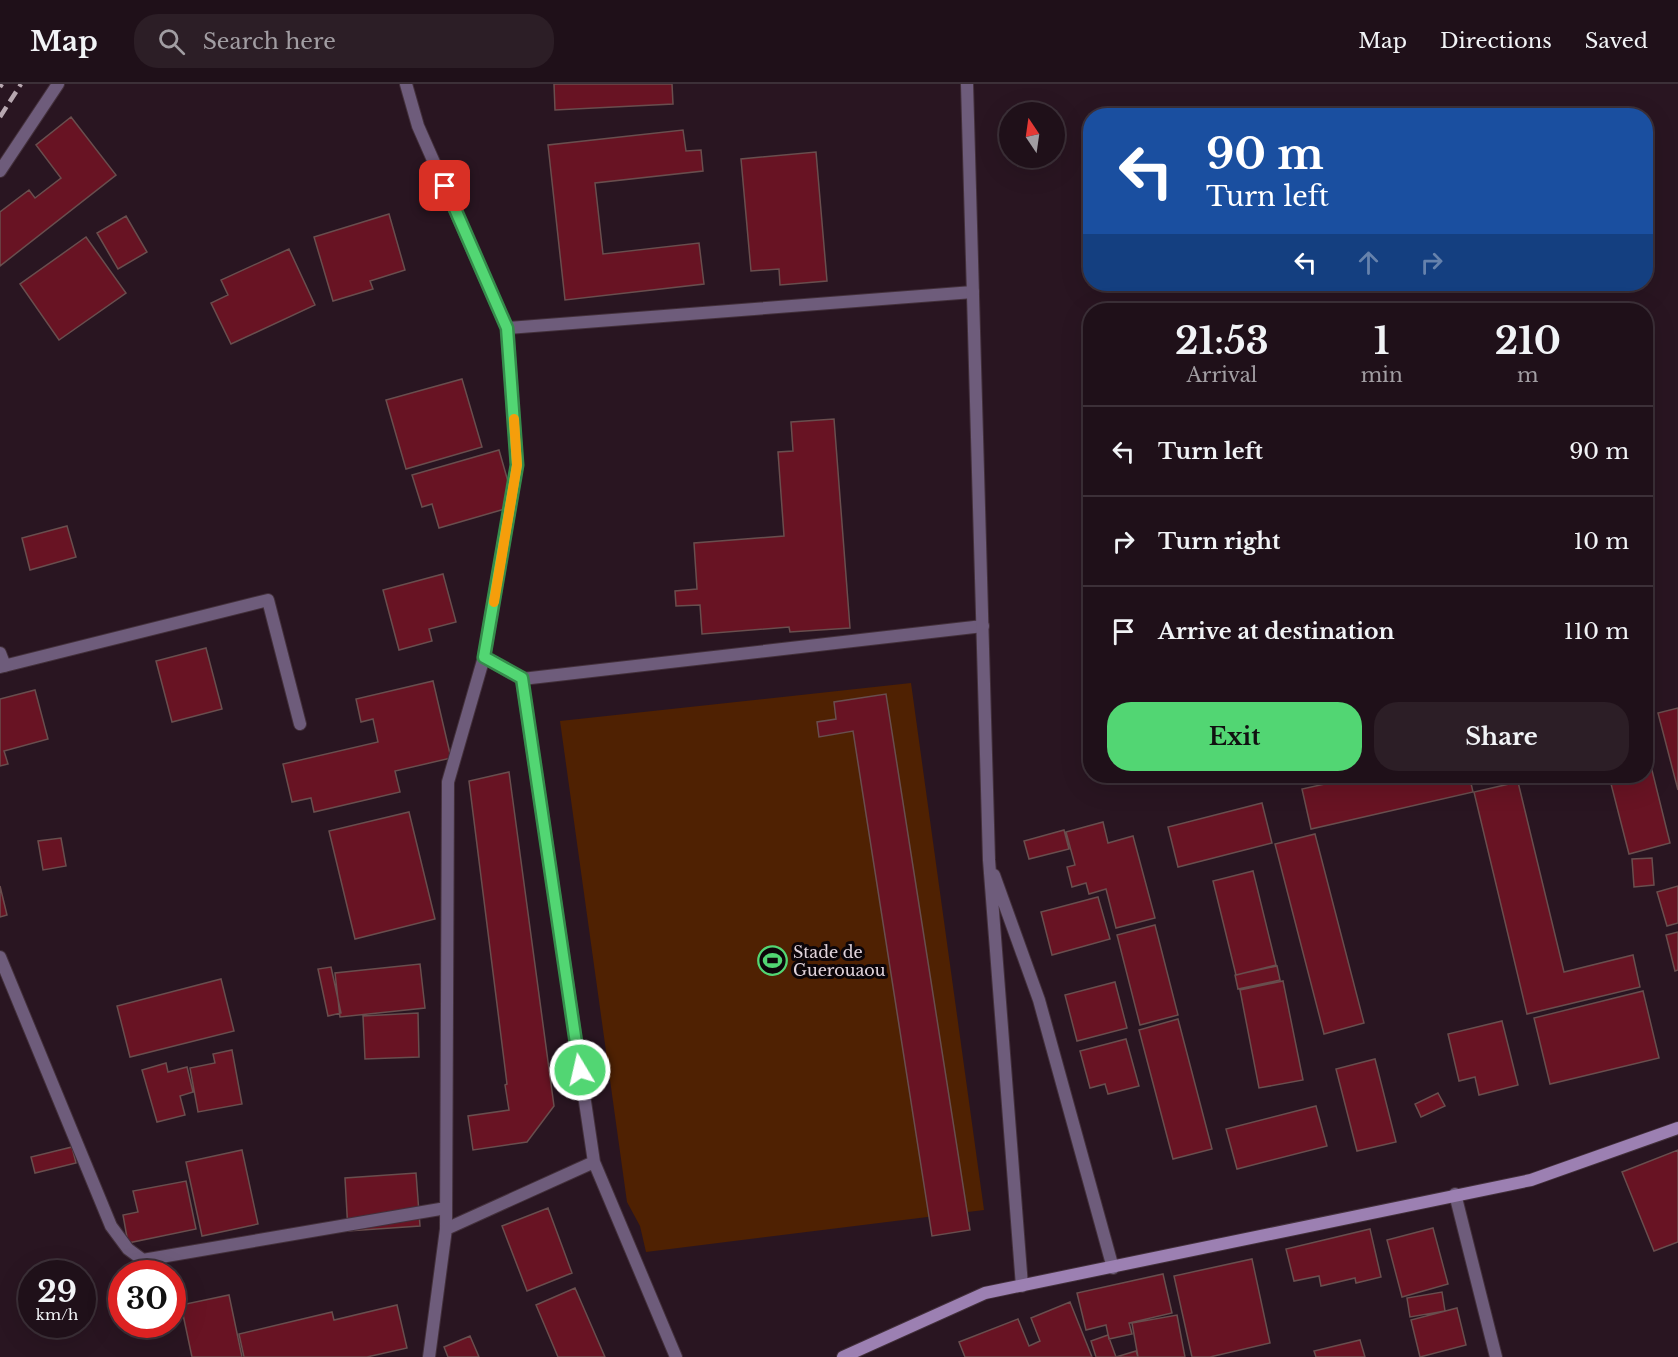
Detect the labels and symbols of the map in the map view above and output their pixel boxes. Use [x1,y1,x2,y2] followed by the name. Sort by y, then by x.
[999,102,1065,168] north arrow
[419,160,470,211] pin
[793,942,886,980] place label: Stade de Guerouaou
[756,945,788,977] sports icon: Stade de Guerouaou
[548,1038,612,1102] position arrow
[108,1260,186,1338] speed limit sign: 30

